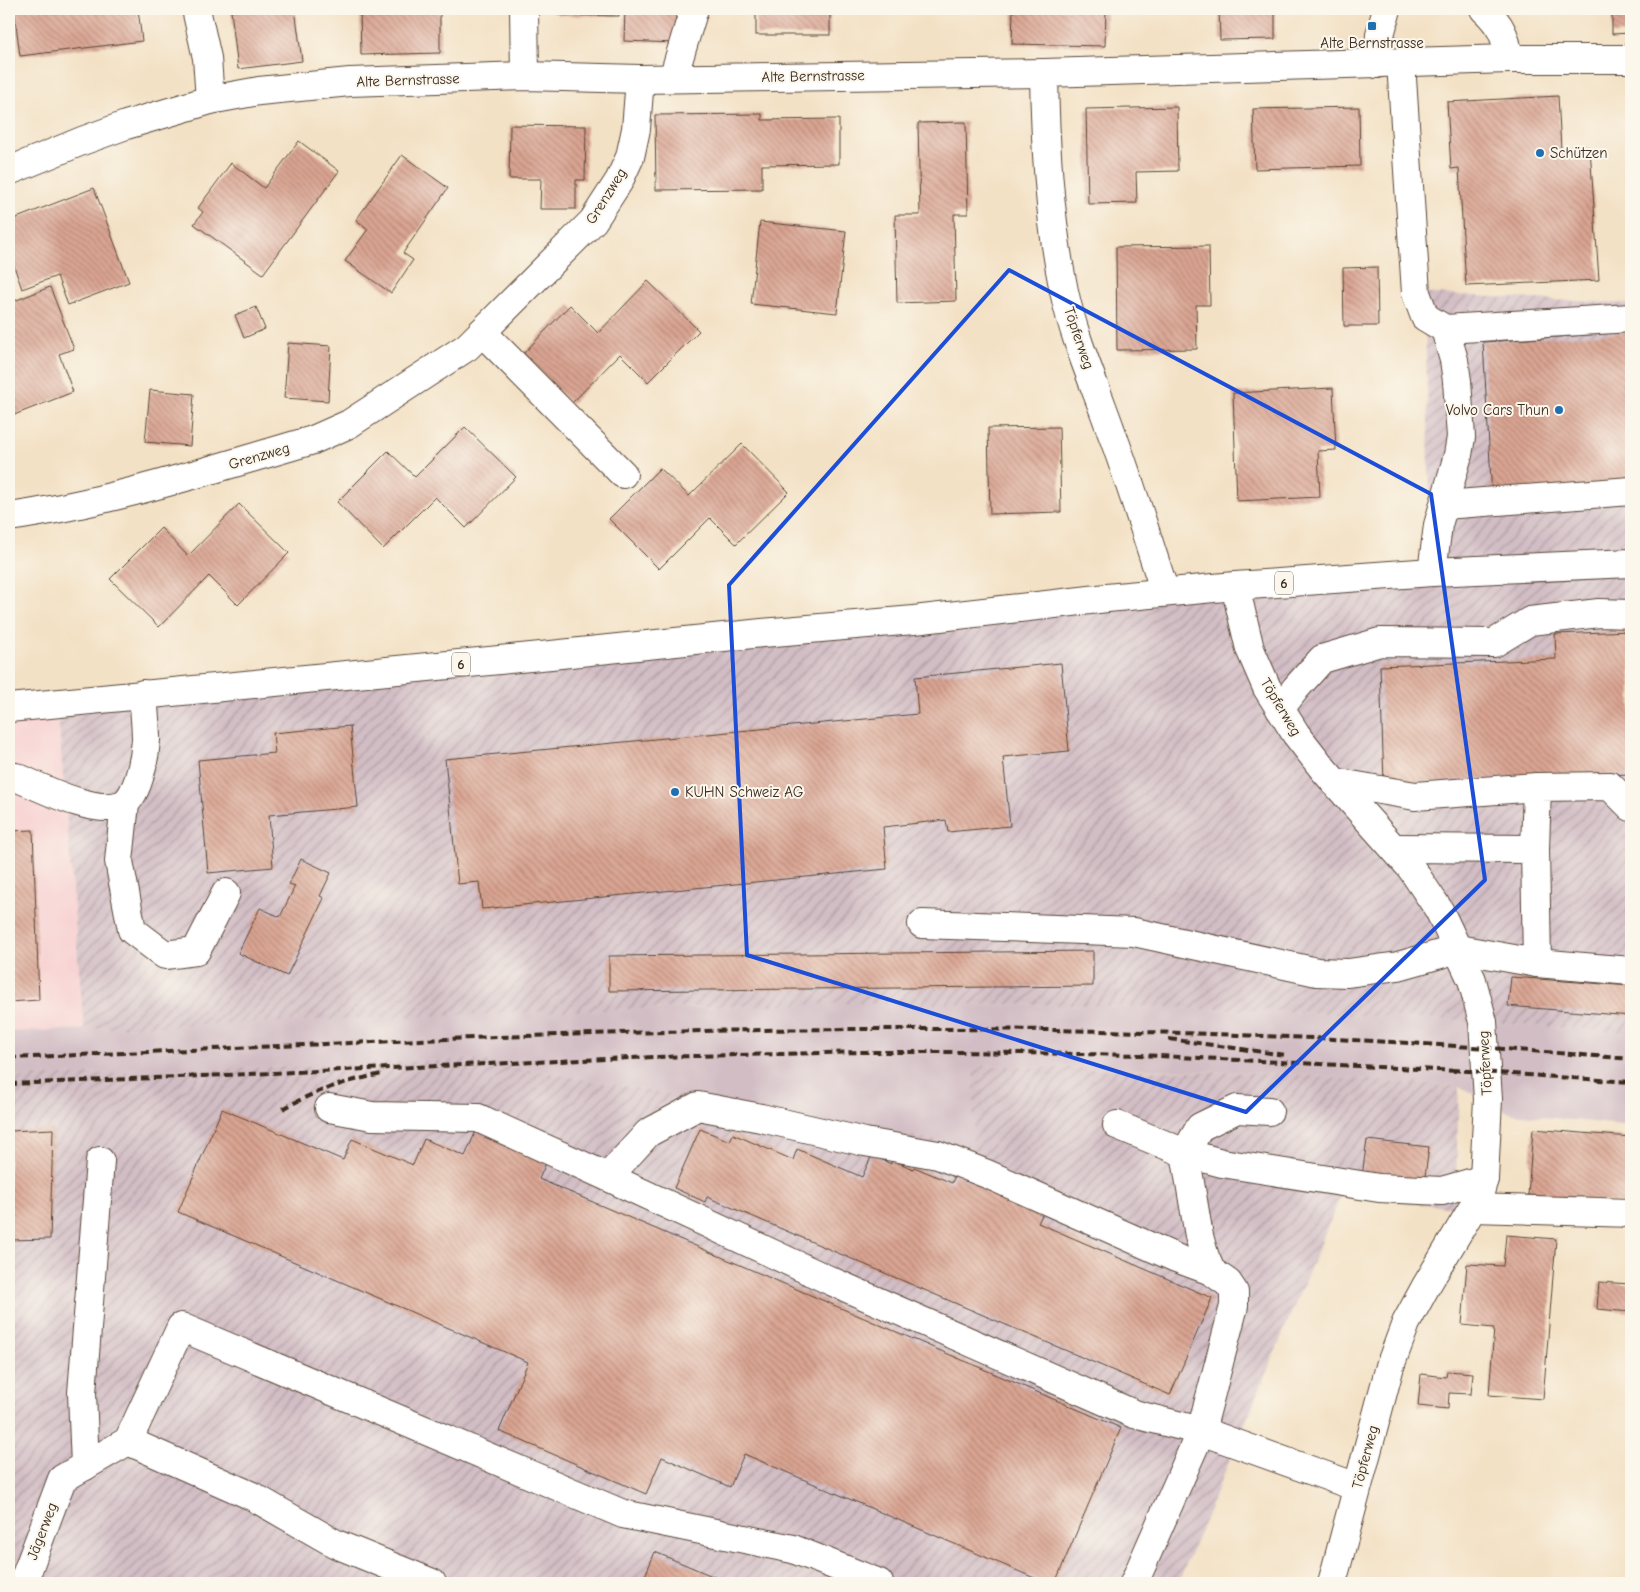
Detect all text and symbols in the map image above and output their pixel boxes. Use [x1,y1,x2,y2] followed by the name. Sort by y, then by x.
[1366,20,1378,32] marker: Alte Bernstrasse
[1320,34,1424,52] place label: Alte Bernstrasse
[761,66,865,86] street label: Alte Bernstrasse
[356,69,460,91] street label: Alte Bernstrasse
[1550,144,1607,162] place label: Schützen
[1534,147,1546,159] marker: Schützen
[582,165,630,227] street label: Grenzweg
[1060,304,1098,372] street label: Töpferweg
[1446,401,1549,419] place label: Volvo Cars Thun
[1553,404,1565,416] marker: Volvo Cars Thun
[226,439,292,473] street label: Grenzweg
[1275,572,1293,594] road number: 6
[452,652,470,676] road number: 6
[1257,675,1305,739] street label: Töpferweg
[685,783,804,801] place label: KUHN Schweiz AG
[669,786,681,798] marker: KUHN Schweiz AG
[1474,1030,1496,1096] street label: Töpferweg
[1348,1423,1382,1491] street label: Töpferweg
[23,1500,61,1562] street label: Jägerweg

